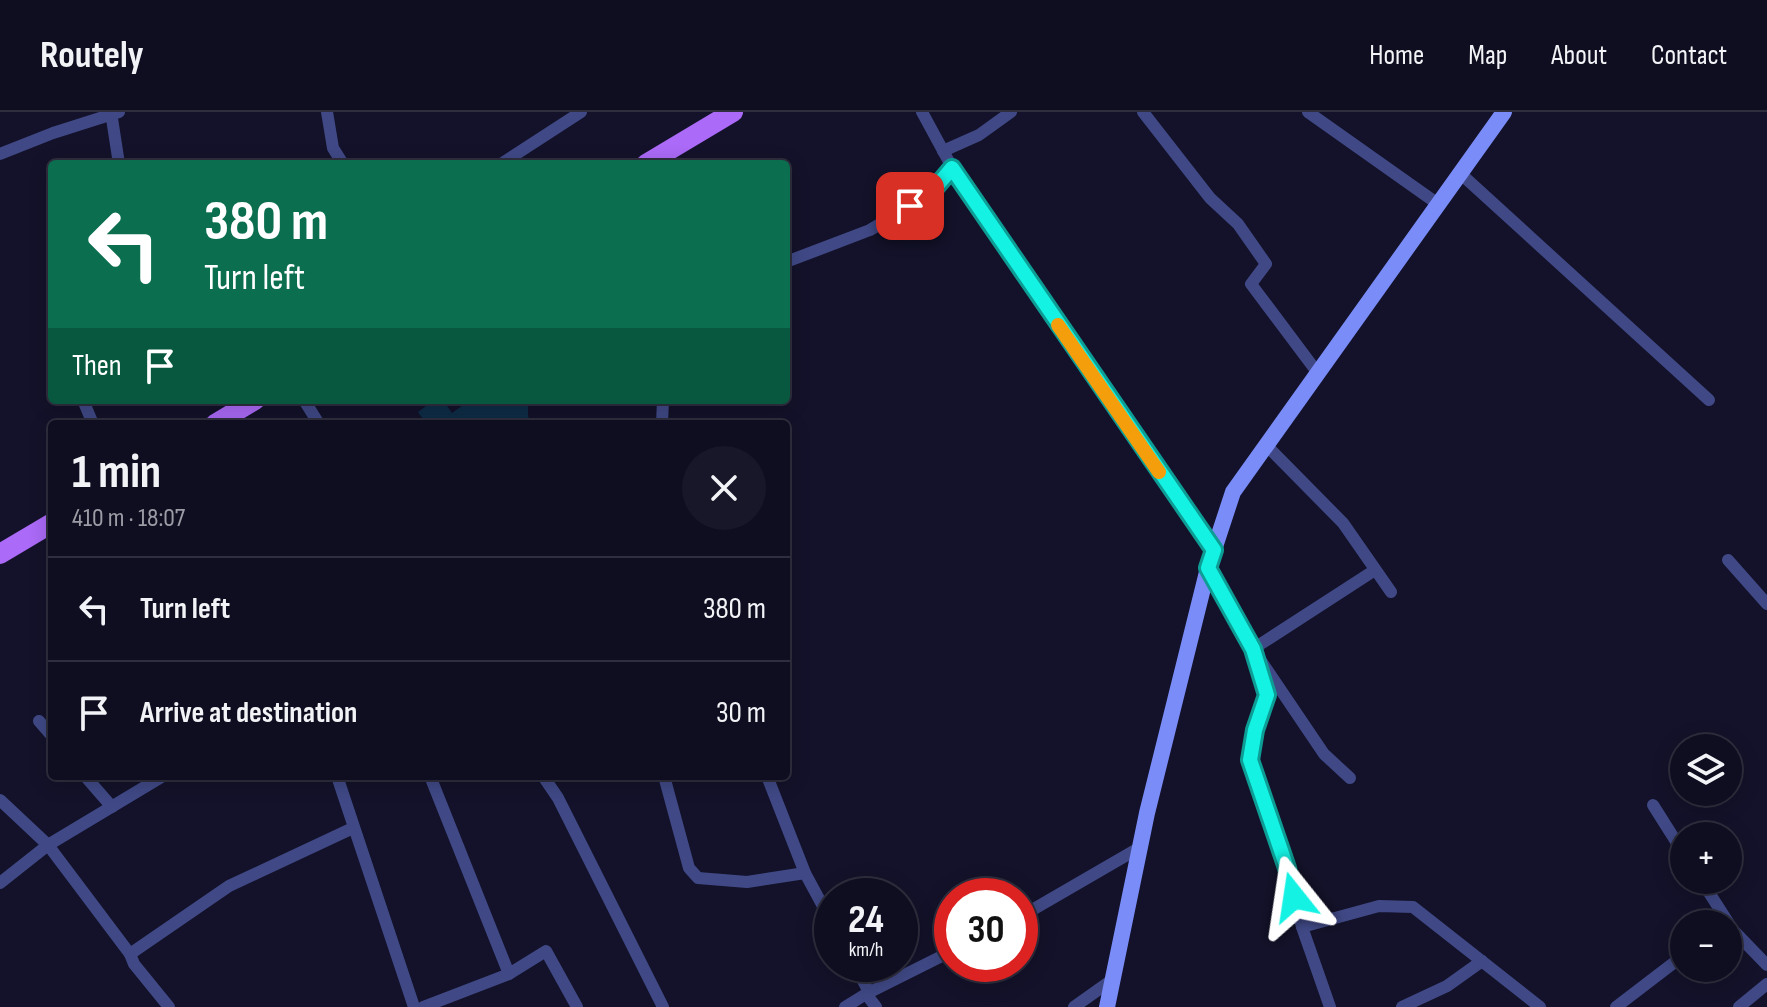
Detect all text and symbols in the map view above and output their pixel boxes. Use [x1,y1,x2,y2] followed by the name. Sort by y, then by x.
[40,33,144,78] text: Routely
[1369,39,1424,72] text: Home
[1468,39,1507,72] text: Map
[1551,39,1607,72] text: About
[1651,39,1727,72] text: Contact
[876,172,944,240] pin
[888,184,932,228] icon: arrive
[204,189,328,256] text: 380 m
[72,192,176,296] icon: left
[204,257,305,300] text: Turn left
[138,344,182,388] icon: arrive
[72,348,122,384] text: Then
[72,444,161,501] text: 1 min
[682,446,766,530] button: close
[72,503,185,534] text: 410 m · 18:07
[72,587,116,631] icon: left
[140,591,230,627] text: Turn left
[703,591,766,627] text: 380 m
[72,691,116,735] icon: arrive
[140,695,357,731] text: Arrive at destination
[716,695,766,731] text: 30 m
[1670,734,1742,982] map controls
[1670,734,1742,806] button: layers
[1670,822,1742,894] button: +
[1252,855,1336,939] position arrow
[934,878,1038,982] speed limit sign: 30
[848,896,884,944] text: 24
[1670,910,1742,982] button: −
[849,938,883,962] text: km/h

